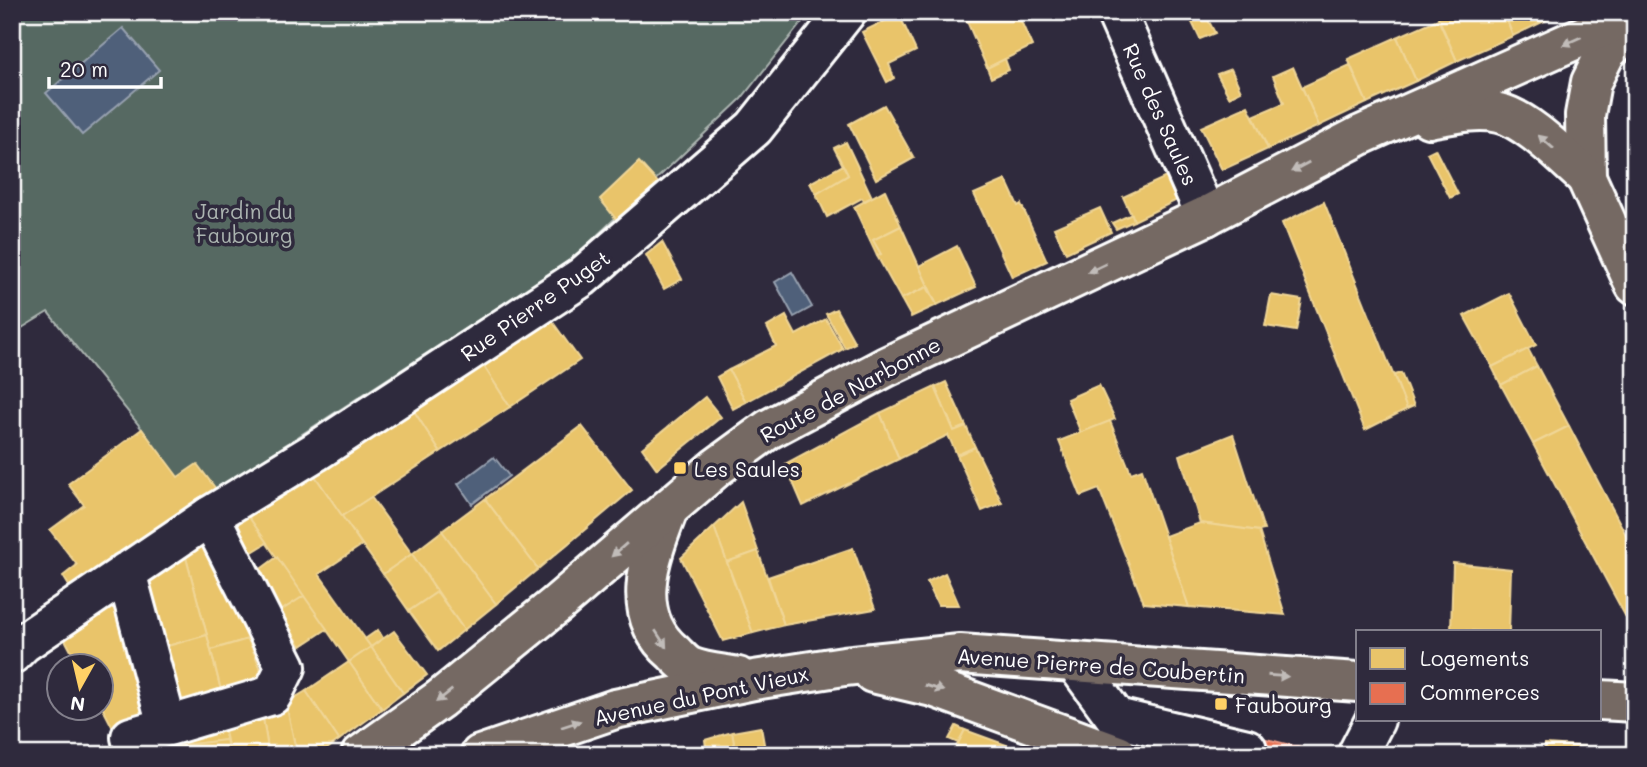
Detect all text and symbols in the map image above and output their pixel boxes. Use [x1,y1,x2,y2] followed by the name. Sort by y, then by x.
[1562,36,1583,47] one-way arrow
[1118,39,1204,189] street label: Rue des Saules
[49,46,161,90] scale bar
[60,55,108,82] text: 20 m
[1537,134,1555,150] one-way arrow
[1290,160,1310,172] one-way arrow
[195,197,293,248] park label: Jardin du Faubourg
[455,243,615,367] street label: Rue Pierre Puget
[1087,262,1107,273] one-way arrow
[755,330,945,448] street label: Route de Narbonne
[694,455,800,482] place label: Les Saules
[672,460,688,476] marker: Les Saules
[610,542,627,557] one-way arrow
[655,629,668,649] one-way arrow
[1356,630,1602,722] legend
[956,641,1246,689] street label: Avenue Pierre de Coubertin
[1420,644,1530,671] text: Logements
[46,652,116,722] north arrow
[591,659,811,731] street label: Avenue du Pont Vieux
[1267,671,1289,682] one-way arrow
[1420,678,1540,705] text: Commerces
[923,683,944,693] one-way arrow
[435,688,453,702] one-way arrow
[69,691,86,718] text: N
[1235,691,1331,718] place label: Faubourg
[1213,696,1229,712] marker: Faubourg
[561,718,582,729] one-way arrow

